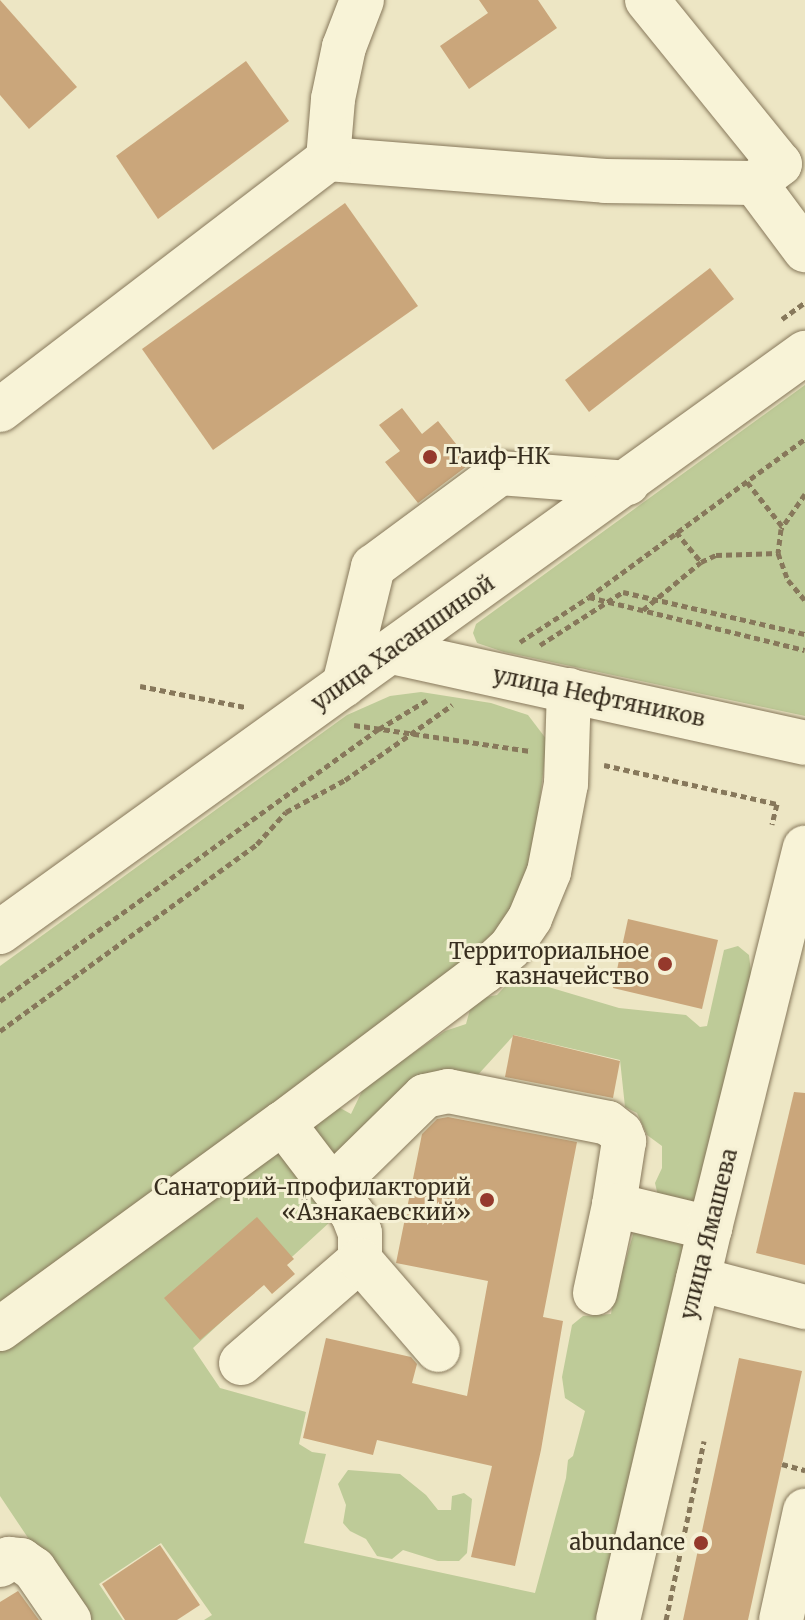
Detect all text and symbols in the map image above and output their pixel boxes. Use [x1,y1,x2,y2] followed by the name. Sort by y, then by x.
[446,444,550,470] place label: Таиф-НК
[421,448,439,466] marker: Таиф-НК
[307,570,499,716] street label: улица Хасаншиной
[491,662,707,732] street label: улица Нефтяников
[449,938,649,990] place label: Территориальное казначейство
[656,955,674,973] marker: Территориальное казначейство
[675,1146,743,1322] street label: улица Ямашева
[154,1174,471,1226] place label: Санаторий-профилакторий «Азнакаевский»
[478,1191,496,1209] marker: Санаторий-профилакторий «Азнакаевский»
[570,1530,685,1556] place label: abundance
[692,1534,710,1552] marker: abundance

